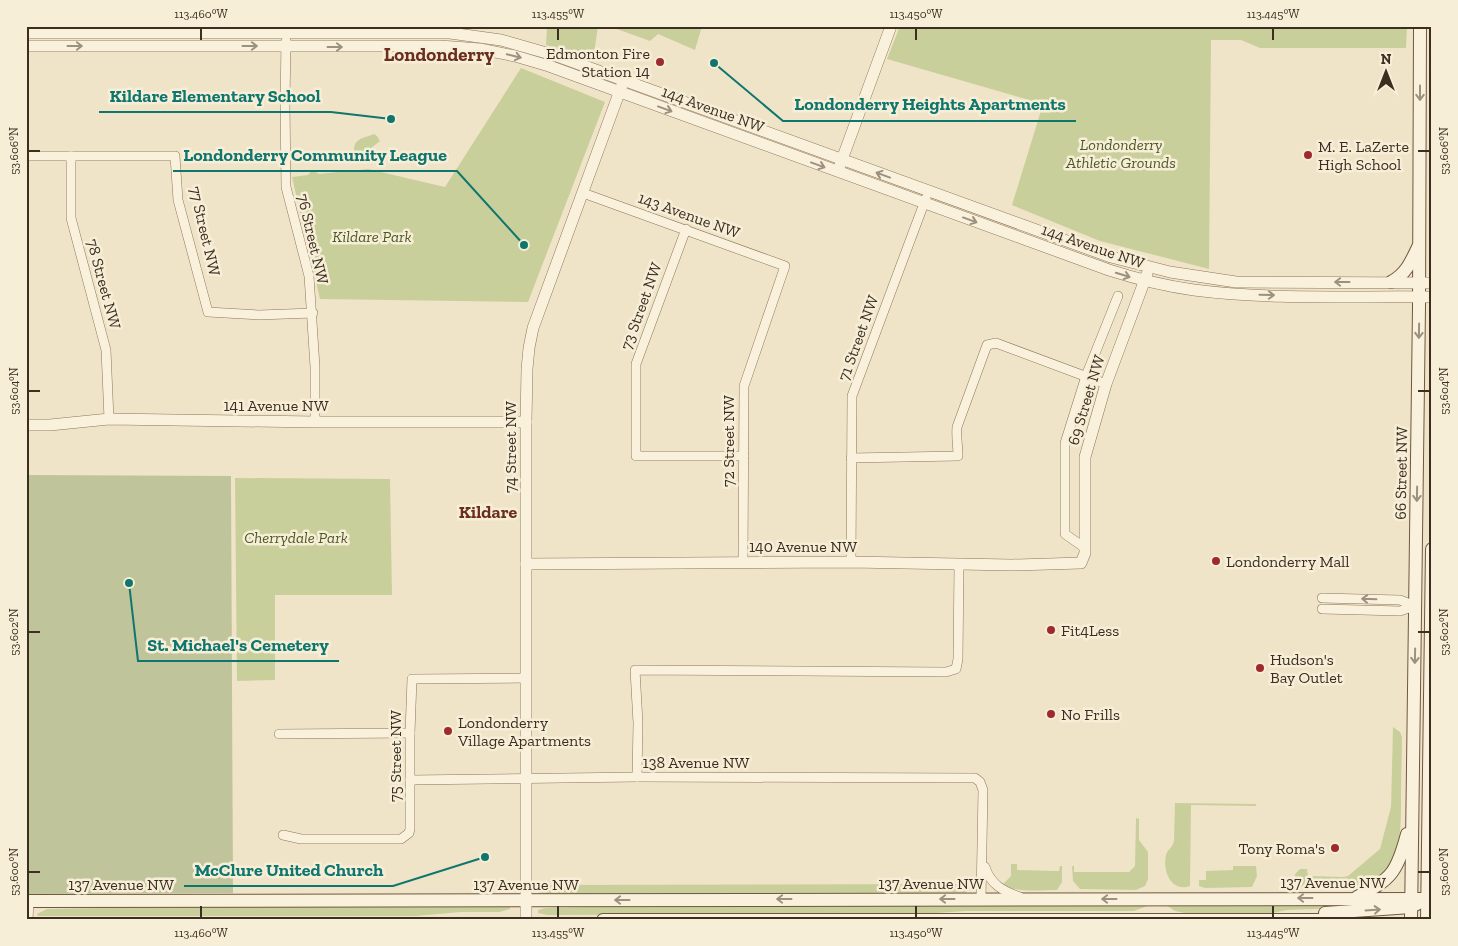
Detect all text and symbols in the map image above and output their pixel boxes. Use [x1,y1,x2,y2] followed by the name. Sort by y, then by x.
[174,7,228,21] text: 113.460°W
[532,7,585,21] text: 113.455°W
[889,7,943,21] text: 113.450°W
[1247,7,1300,21] text: 113.445°W
[66,41,83,51] one-way arrow
[241,41,257,51] one-way arrow
[326,42,343,52] one-way arrow
[384,43,494,66] district label: Londonderry
[546,44,650,81] place label: Edmonton Fire Station 14
[1360,48,1410,98] north arrow
[1381,51,1392,68] text: N
[506,52,522,61] one-way arrow
[654,56,666,68] marker: Edmonton Fire Station 14
[99,79,331,112] callout: Kildare Elementary School
[659,82,767,136] street label: 144 Avenue NW
[109,85,321,107] text: Kildare Elementary School
[1415,85,1425,101] one-way arrow
[783,88,1076,121] callout: Londonderry Heights Apartments
[794,93,1066,115] text: Londonderry Heights Apartments
[657,104,672,114] one-way arrow
[7,127,21,175] text: 53.606°N
[1437,127,1451,175] text: 53.606°N
[1065,135,1176,172] park label: Londonderry Athletic Grounds
[1318,137,1409,174] place label: M. E. LaZerte High School
[173,138,457,171] callout: Londonderry Community League
[183,144,447,166] text: Londonderry Community League
[1302,149,1314,161] marker: M. E. LaZerte High School
[809,161,825,170] one-way arrow
[875,170,891,179] one-way arrow
[185,184,225,278] street label: 77 Street NW
[636,188,742,242] street label: 143 Avenue NW
[293,192,333,286] street label: 76 Street NW
[962,216,977,225] one-way arrow
[1039,219,1147,273] street label: 144 Avenue NW
[332,227,412,246] park label: Kildare Park
[83,237,125,331] street label: 78 Street NW
[616,260,666,352] street label: 73 Street NW
[1115,270,1131,280] one-way arrow
[1334,277,1350,287] one-way arrow
[1258,290,1274,300] one-way arrow
[834,292,882,383] street label: 71 Street NW
[1414,323,1424,339] one-way arrow
[1063,353,1109,447] street label: 69 Street NW
[7,367,21,415] text: 53.604°N
[1437,367,1451,415] text: 53.604°N
[719,395,738,487] street label: 72 Street NW
[223,396,329,415] street label: 141 Avenue NW
[501,401,520,493] street label: 74 Street NW
[1391,426,1411,520] street label: 66 Street NW
[1412,486,1422,502] one-way arrow
[459,501,518,523] district label: Kildare
[244,528,348,547] park label: Cherrydale Park
[749,537,857,556] street label: 140 Avenue NW
[1226,552,1350,571] place label: Londonderry Mall
[1210,555,1222,567] marker: Londonderry Mall
[1362,594,1378,604] one-way arrow
[7,608,21,656] text: 53.602°N
[1437,608,1451,656] text: 53.602°N
[1061,621,1119,640] place label: Fit4Less
[1045,624,1057,636] marker: Fit4Less
[138,628,339,661] callout: St. Michael's Cemetery
[147,634,329,656] text: St. Michael's Cemetery
[1410,648,1420,664] one-way arrow
[1270,650,1343,687] place label: Hudson's Bay Outlet
[1254,662,1266,674] marker: Hudson's Bay Outlet
[1061,705,1120,724] place label: No Frills
[1045,708,1057,720] marker: No Frills
[386,710,405,802] street label: 75 Street NW
[457,713,591,750] place label: Londonderry Village Apartments
[442,725,454,737] marker: Londonderry Village Apartments
[643,753,749,772] street label: 138 Avenue NW
[1238,839,1325,858] place label: Tony Roma's
[1329,842,1341,854] marker: Tony Roma's
[7,848,21,896] text: 53.600°N
[1437,848,1451,896] text: 53.600°N
[184,853,393,886] callout: McClure United Church
[194,859,384,881] text: McClure United Church
[1280,873,1386,892] street label: 137 Avenue NW
[878,874,984,893] street label: 137 Avenue NW
[68,875,174,894] street label: 137 Avenue NW
[473,875,579,894] street label: 137 Avenue NW
[1297,893,1314,903] one-way arrow
[777,894,793,904] one-way arrow
[939,894,956,904] one-way arrow
[1102,894,1118,904] one-way arrow
[614,895,630,905] one-way arrow
[1365,905,1381,914] one-way arrow
[174,926,228,940] text: 113.460°W
[532,926,585,940] text: 113.455°W
[889,926,943,940] text: 113.450°W
[1247,926,1300,940] text: 113.445°W

